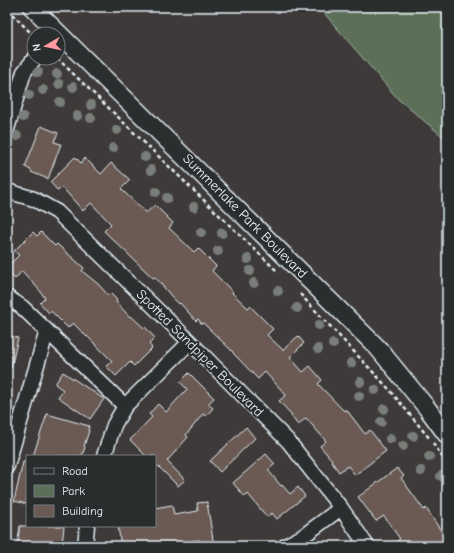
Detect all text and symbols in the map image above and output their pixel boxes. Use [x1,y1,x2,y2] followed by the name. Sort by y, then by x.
[26,26,66,66] north arrow
[30,43,44,52] text: N
[179,150,311,282] street label: Summerlake Park Boulevard
[133,286,267,420] street label: Spotted Sandpiper Boulevard
[26,455,156,527] legend
[62,464,88,478] text: Road
[62,484,85,498] text: Park
[62,504,103,518] text: Building

